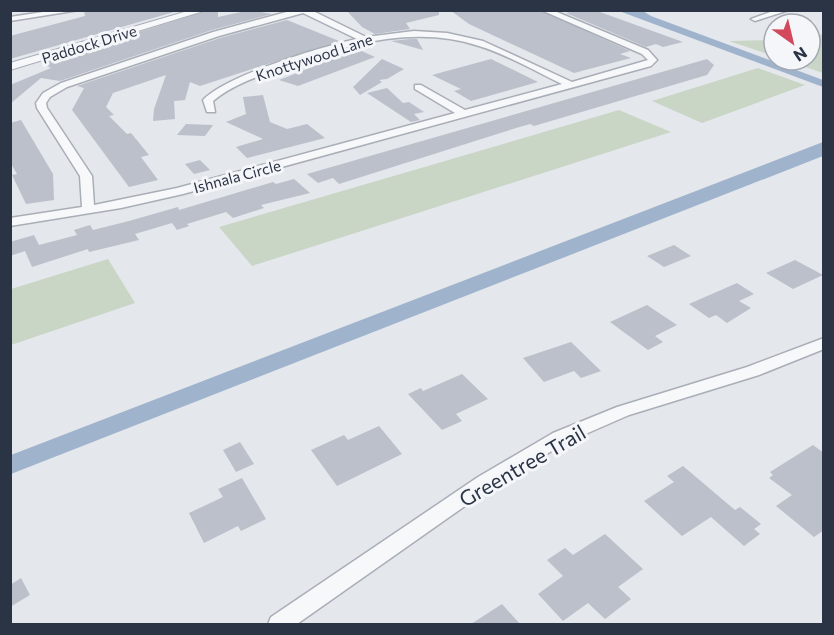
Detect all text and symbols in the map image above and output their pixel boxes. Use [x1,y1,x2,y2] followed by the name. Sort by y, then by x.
[762,12,822,72] north arrow
[39,21,139,67] street label: Paddock Drive
[253,30,375,84] street label: Knottywood Lane
[790,44,811,66] text: N
[191,156,283,196] street label: Ishnala Circle
[454,419,590,511] street label: Greentree Trail

